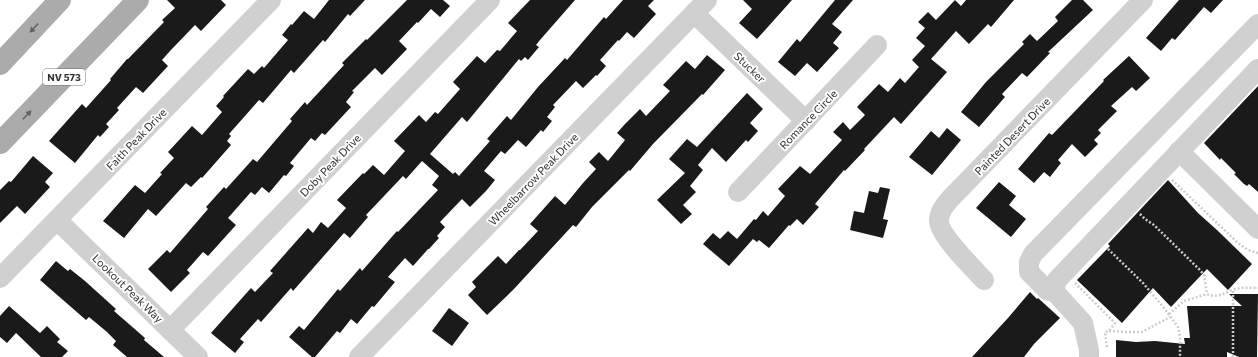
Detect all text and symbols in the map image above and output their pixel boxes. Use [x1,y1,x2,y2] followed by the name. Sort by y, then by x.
[29,23,38,33] one-way arrow
[732,49,769,85] street label: Stucker
[43,69,85,85] road number: NV 573
[777,87,840,151] street label: Romance Circle
[972,94,1053,177] street label: Painted Desert Drive
[103,105,169,172] street label: Faith Peak Drive
[22,110,32,120] one-way arrow
[486,130,581,228] street label: Wheelbarrow Peak Drive
[297,131,363,199] street label: Doby Peak Drive
[90,251,166,325] street label: Lookout Peak Way

